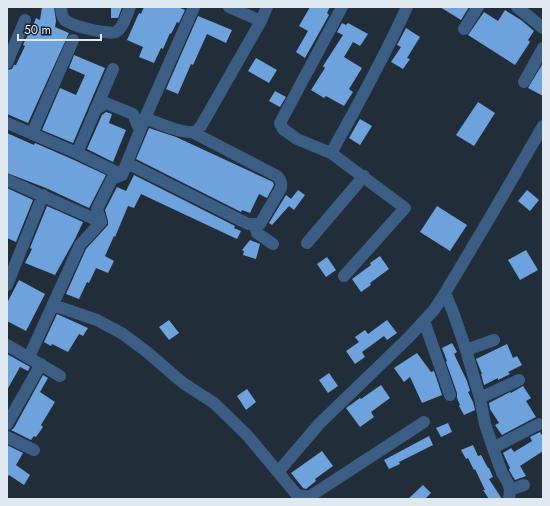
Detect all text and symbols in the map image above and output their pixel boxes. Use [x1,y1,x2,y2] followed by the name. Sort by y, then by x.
[18,16,101,42] scale bar
[24,21,51,39] text: 50 m

